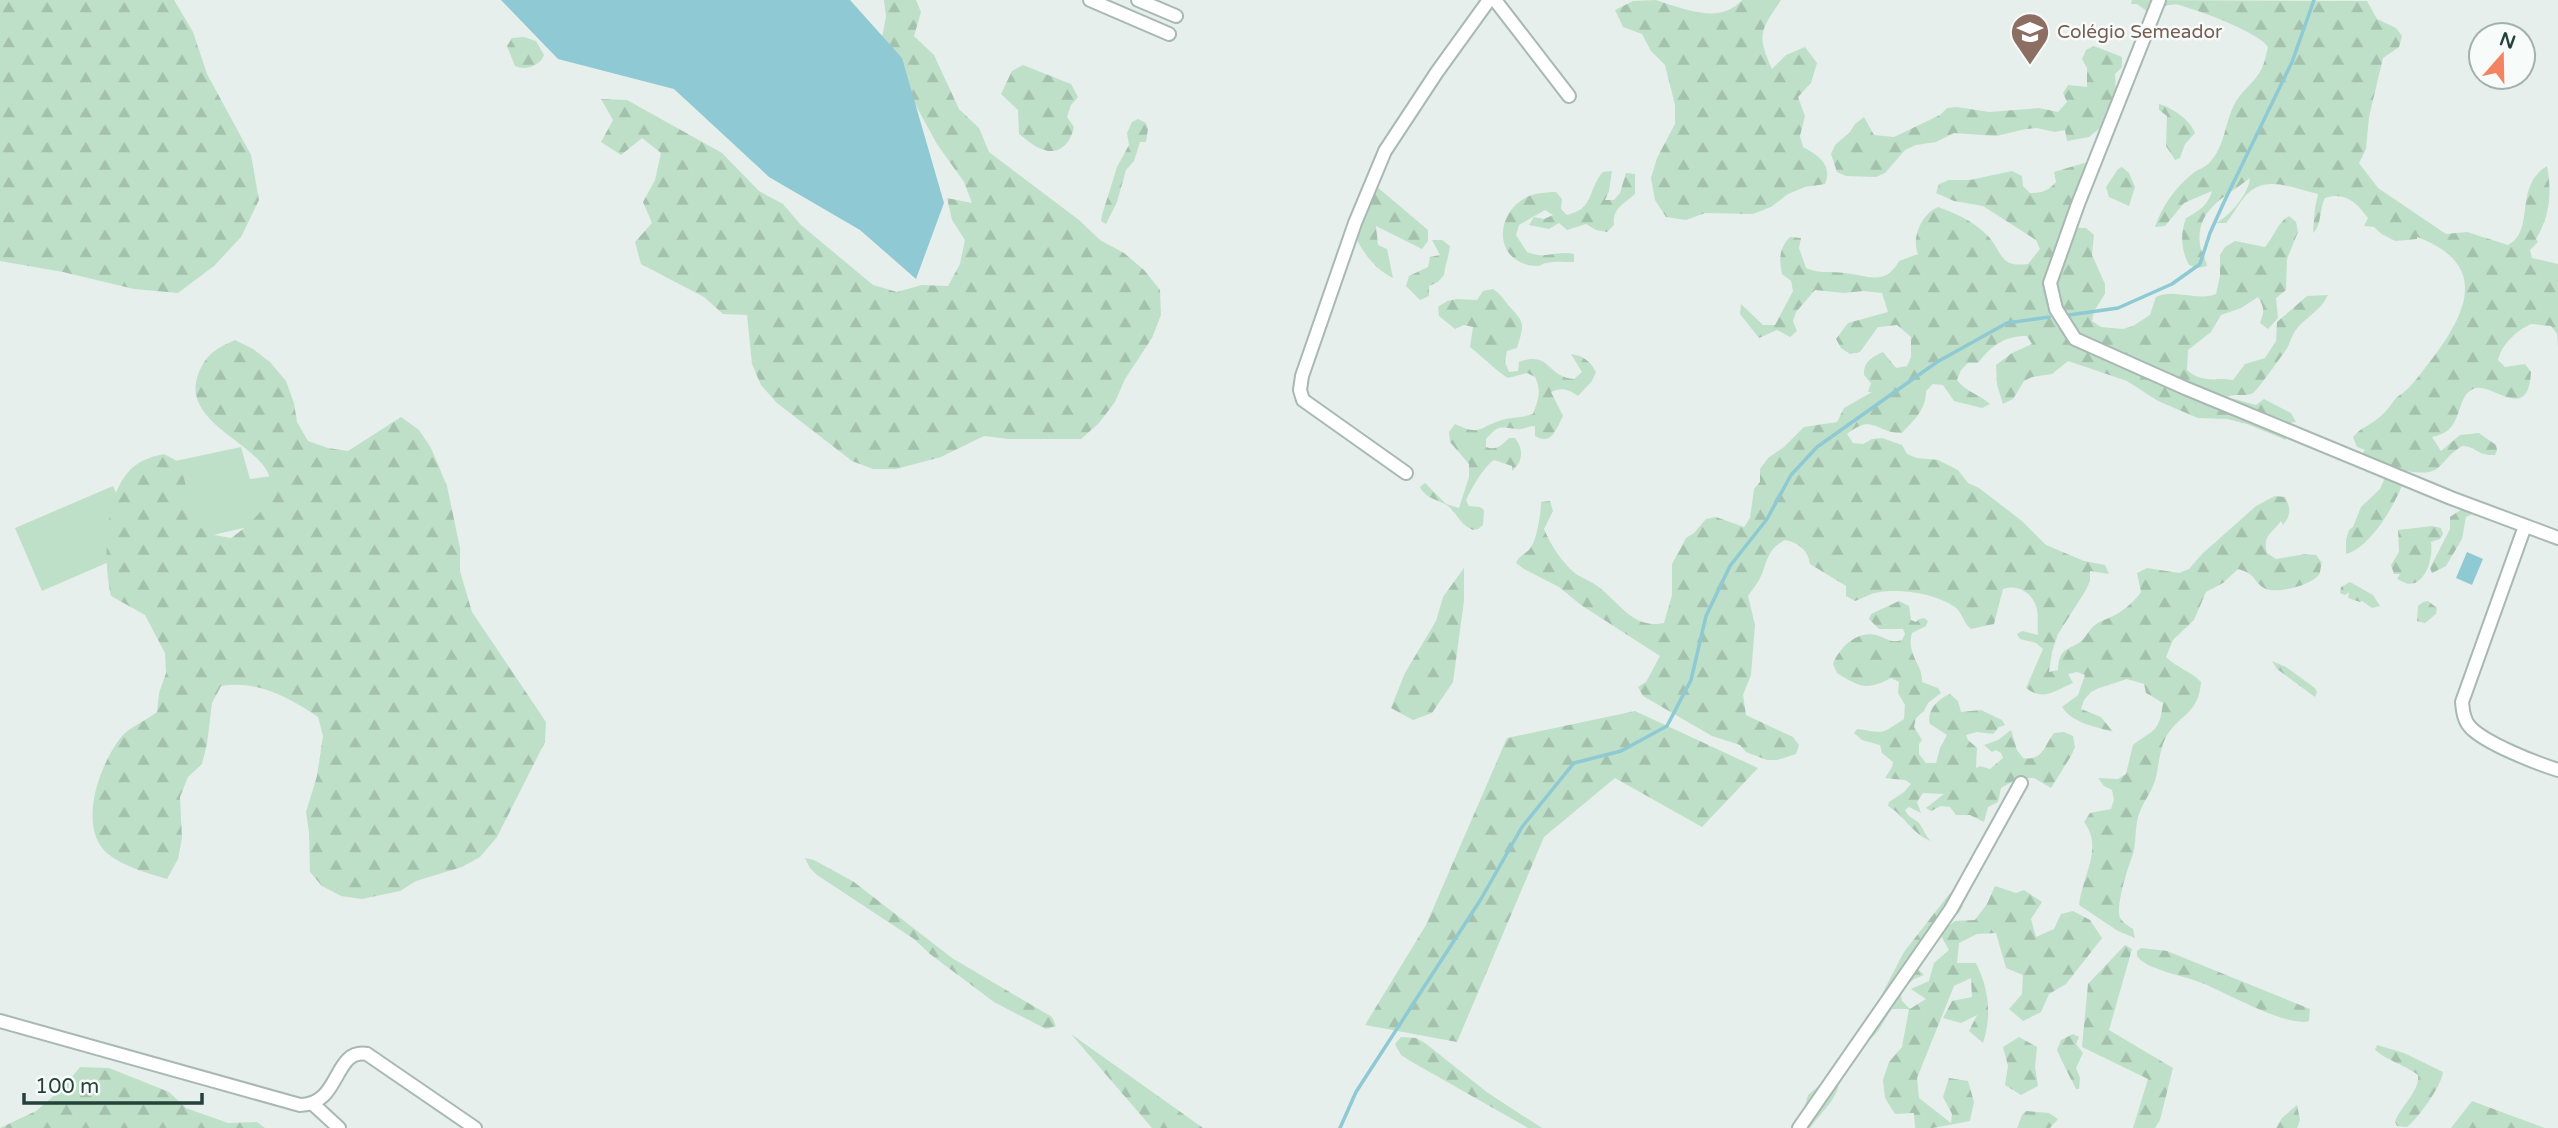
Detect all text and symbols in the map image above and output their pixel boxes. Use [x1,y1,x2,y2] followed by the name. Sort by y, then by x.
[2009,11,2051,66] school or university icon: Colégio Semeador
[2057,21,2223,43] place label: Colégio Semeador
[2467,21,2537,91] north arrow
[2497,28,2518,54] text: N
[24,1062,203,1106] scale bar
[35,1074,99,1099] text: 100 m

